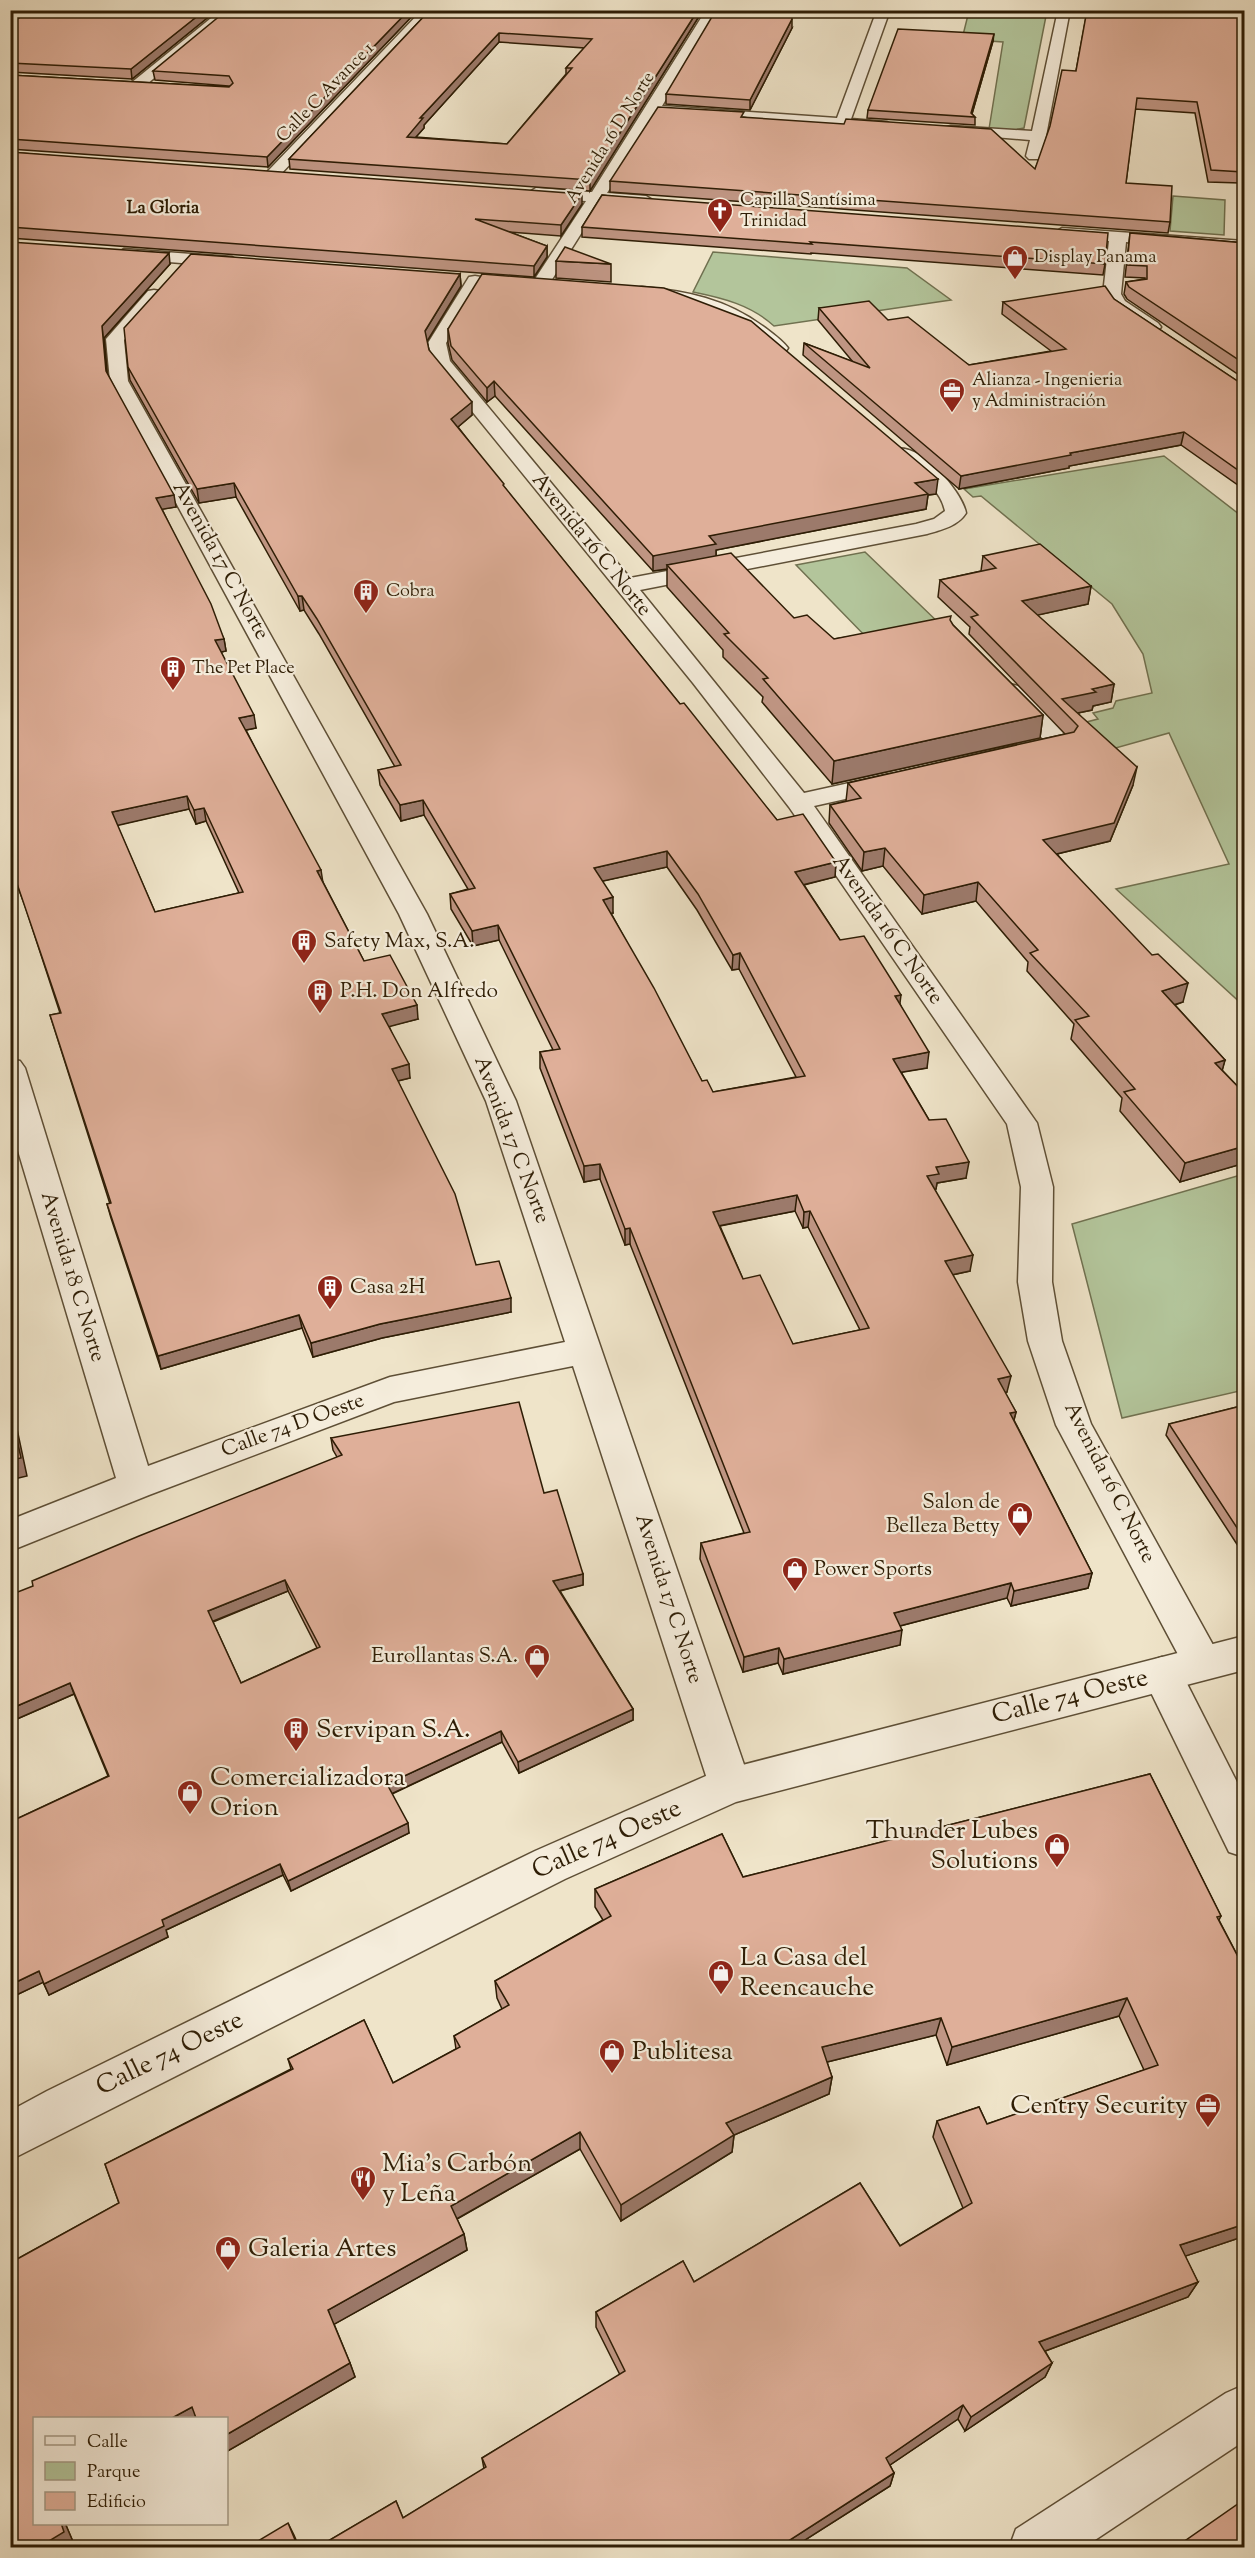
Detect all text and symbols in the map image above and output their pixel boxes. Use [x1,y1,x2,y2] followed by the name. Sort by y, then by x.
[271,37,381,149] street label: Calle C Avance 1
[560,67,662,209] street label: Avenida 16 D Norte
[740,188,876,235] place label: Capilla Santísima Trinidad
[127,196,200,222] district label: La Gloria
[705,196,735,234] church icon: Capilla Santísima Trinidad
[1000,243,1030,281] shop icon: Display Panama
[1034,245,1157,271] place label: Display Panama
[972,368,1122,415] place label: Alianza - Ingenieria y Administración
[937,376,967,414] office icon: Alianza - Ingenieria y Administración
[524,467,658,623] street label: Avenida 16 C Norte
[164,476,276,646] street label: Avenida 17 C Norte
[351,577,381,615] building icon: Cobra
[386,579,435,605] place label: Cobra
[158,654,188,692] building icon: The Pet Place
[192,656,295,682] place label: The Pet Place
[824,849,950,1011] street label: Avenida 16 C Norte
[289,927,319,965] building icon: Safety Max, S.A.
[324,927,475,957] place label: Safety Max, S.A.
[305,977,335,1015] building icon: P.H. Don Alfredo
[340,977,498,1007] place label: P.H. Don Alfredo
[465,1052,557,1228] street label: Avenida 17 C Norte
[32,1188,112,1366] street label: Avenida 18 C Norte
[315,1273,345,1311] building icon: Casa 2H
[350,1273,426,1303] place label: Casa 2H
[217,1386,369,1466] street label: Calle 74 D Oeste
[1056,1397,1162,1569] street label: Avenida 16 C Norte
[886,1488,1001,1542] place label: Salon de Belleza Betty
[1005,1500,1035,1538] shop icon: Salon de Belleza Betty
[626,1510,710,1688] street label: Avenida 17 C Norte
[780,1555,810,1593] shop icon: Power Sports
[814,1555,932,1585] place label: Power Sports
[371,1642,518,1672] place label: Eurollantas S.A.
[522,1642,552,1680] shop icon: Eurollantas S.A.
[988,1660,1152,1734] street label: Calle 74 Oeste
[316,1712,471,1749] place label: Servipan S.A.
[281,1715,311,1753] building icon: Servipan S.A.
[210,1760,405,1827] place label: Comercializadora Orion
[175,1778,205,1816] shop icon: Comercializadora Orion
[526,1791,688,1889] street label: Calle 74 Oeste
[866,1813,1038,1880] place label: Thunder Lubes Solutions
[1042,1831,1072,1869] shop icon: Thunder Lubes Solutions
[740,1940,874,2007] place label: La Casa del Reencauche
[706,1958,736,1996] shop icon: La Casa del Reencauche
[90,2002,250,2106] street label: Calle 74 Oeste
[632,2034,733,2071] place label: Publitesa
[597,2037,627,2075] shop icon: Publitesa
[1010,2088,1188,2125] place label: Centry Security
[1193,2091,1223,2129] office icon: Centry Security
[382,2146,532,2213] place label: Mia's Carbón y Leña
[348,2164,378,2202] restaurant icon: Mia's Carbón y Leña
[248,2231,397,2268] place label: Galeria Artes
[213,2234,243,2272] shop icon: Galeria Artes
[33,2417,228,2525] legend
[87,2430,128,2456] text: Calle
[87,2460,140,2486] text: Parque
[87,2490,146,2516] text: Edificio

